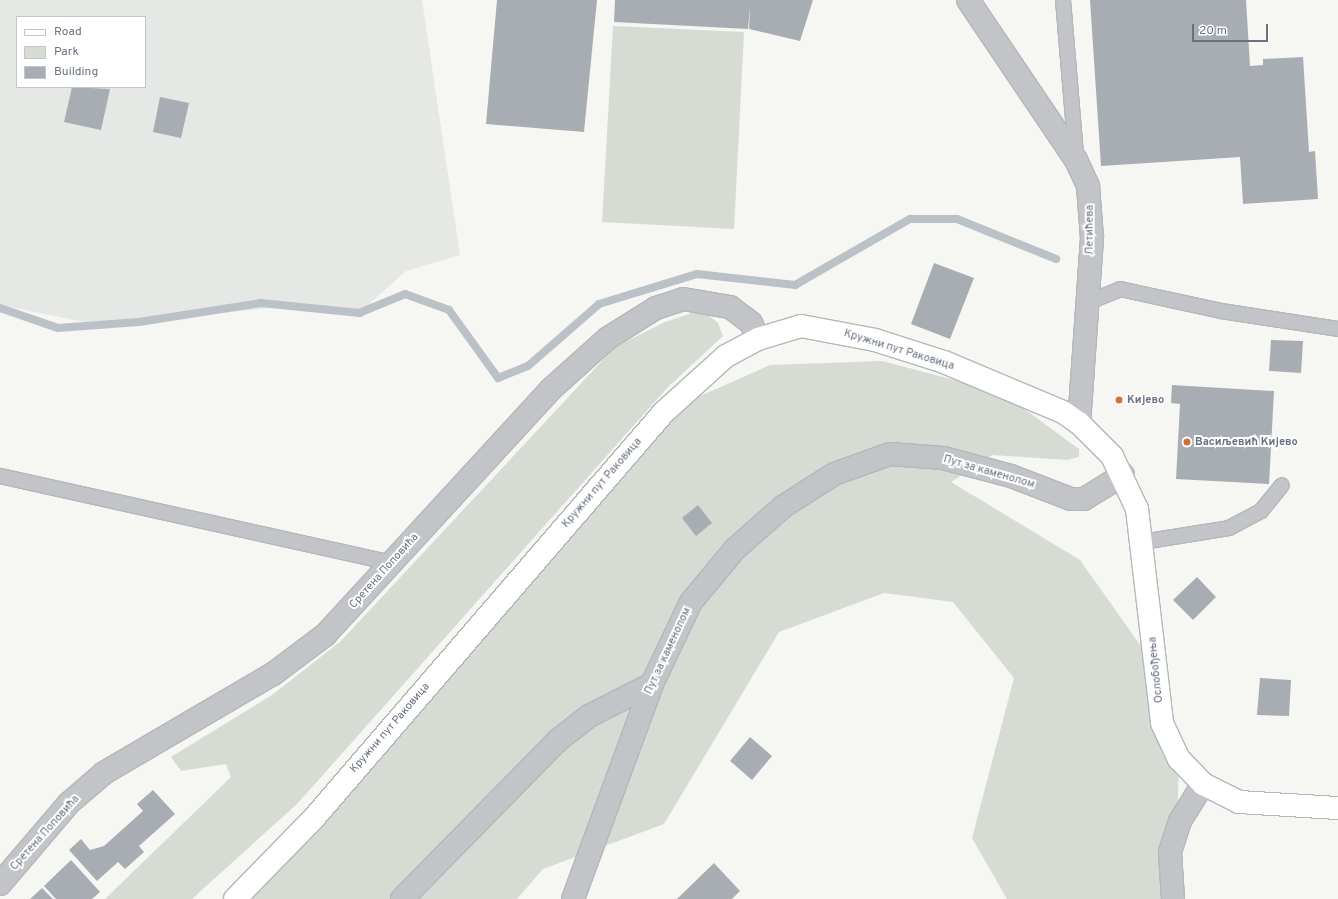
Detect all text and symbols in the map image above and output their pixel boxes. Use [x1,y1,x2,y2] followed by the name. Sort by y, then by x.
[16,16,146,88] legend
[1194,16,1270,42] scale bar
[1199,23,1227,39] text: 20 m
[54,24,82,40] text: Road
[54,44,79,60] text: Park
[54,64,98,80] text: Building
[1083,205,1097,255] street label: Летићева
[842,327,956,373] street label: Кружни пут Раковица
[1127,393,1164,407] place label: Кијево
[1114,395,1124,405] marker: Кијево
[559,435,645,531] street label: Кружни пут Раковица
[1195,435,1298,449] place label: Васиљевић Кијево
[1182,437,1192,447] marker: Васиљевић Кијево
[942,453,1036,491] street label: Пут за каменолом
[347,531,421,611] street label: Сретена Поповића
[642,606,694,696] street label: Пут за каменолом
[1146,636,1166,704] street label: Ослобођења
[347,680,433,776] street label: Кружни пут Раковица
[8,793,82,873] street label: Сретена Поповића

